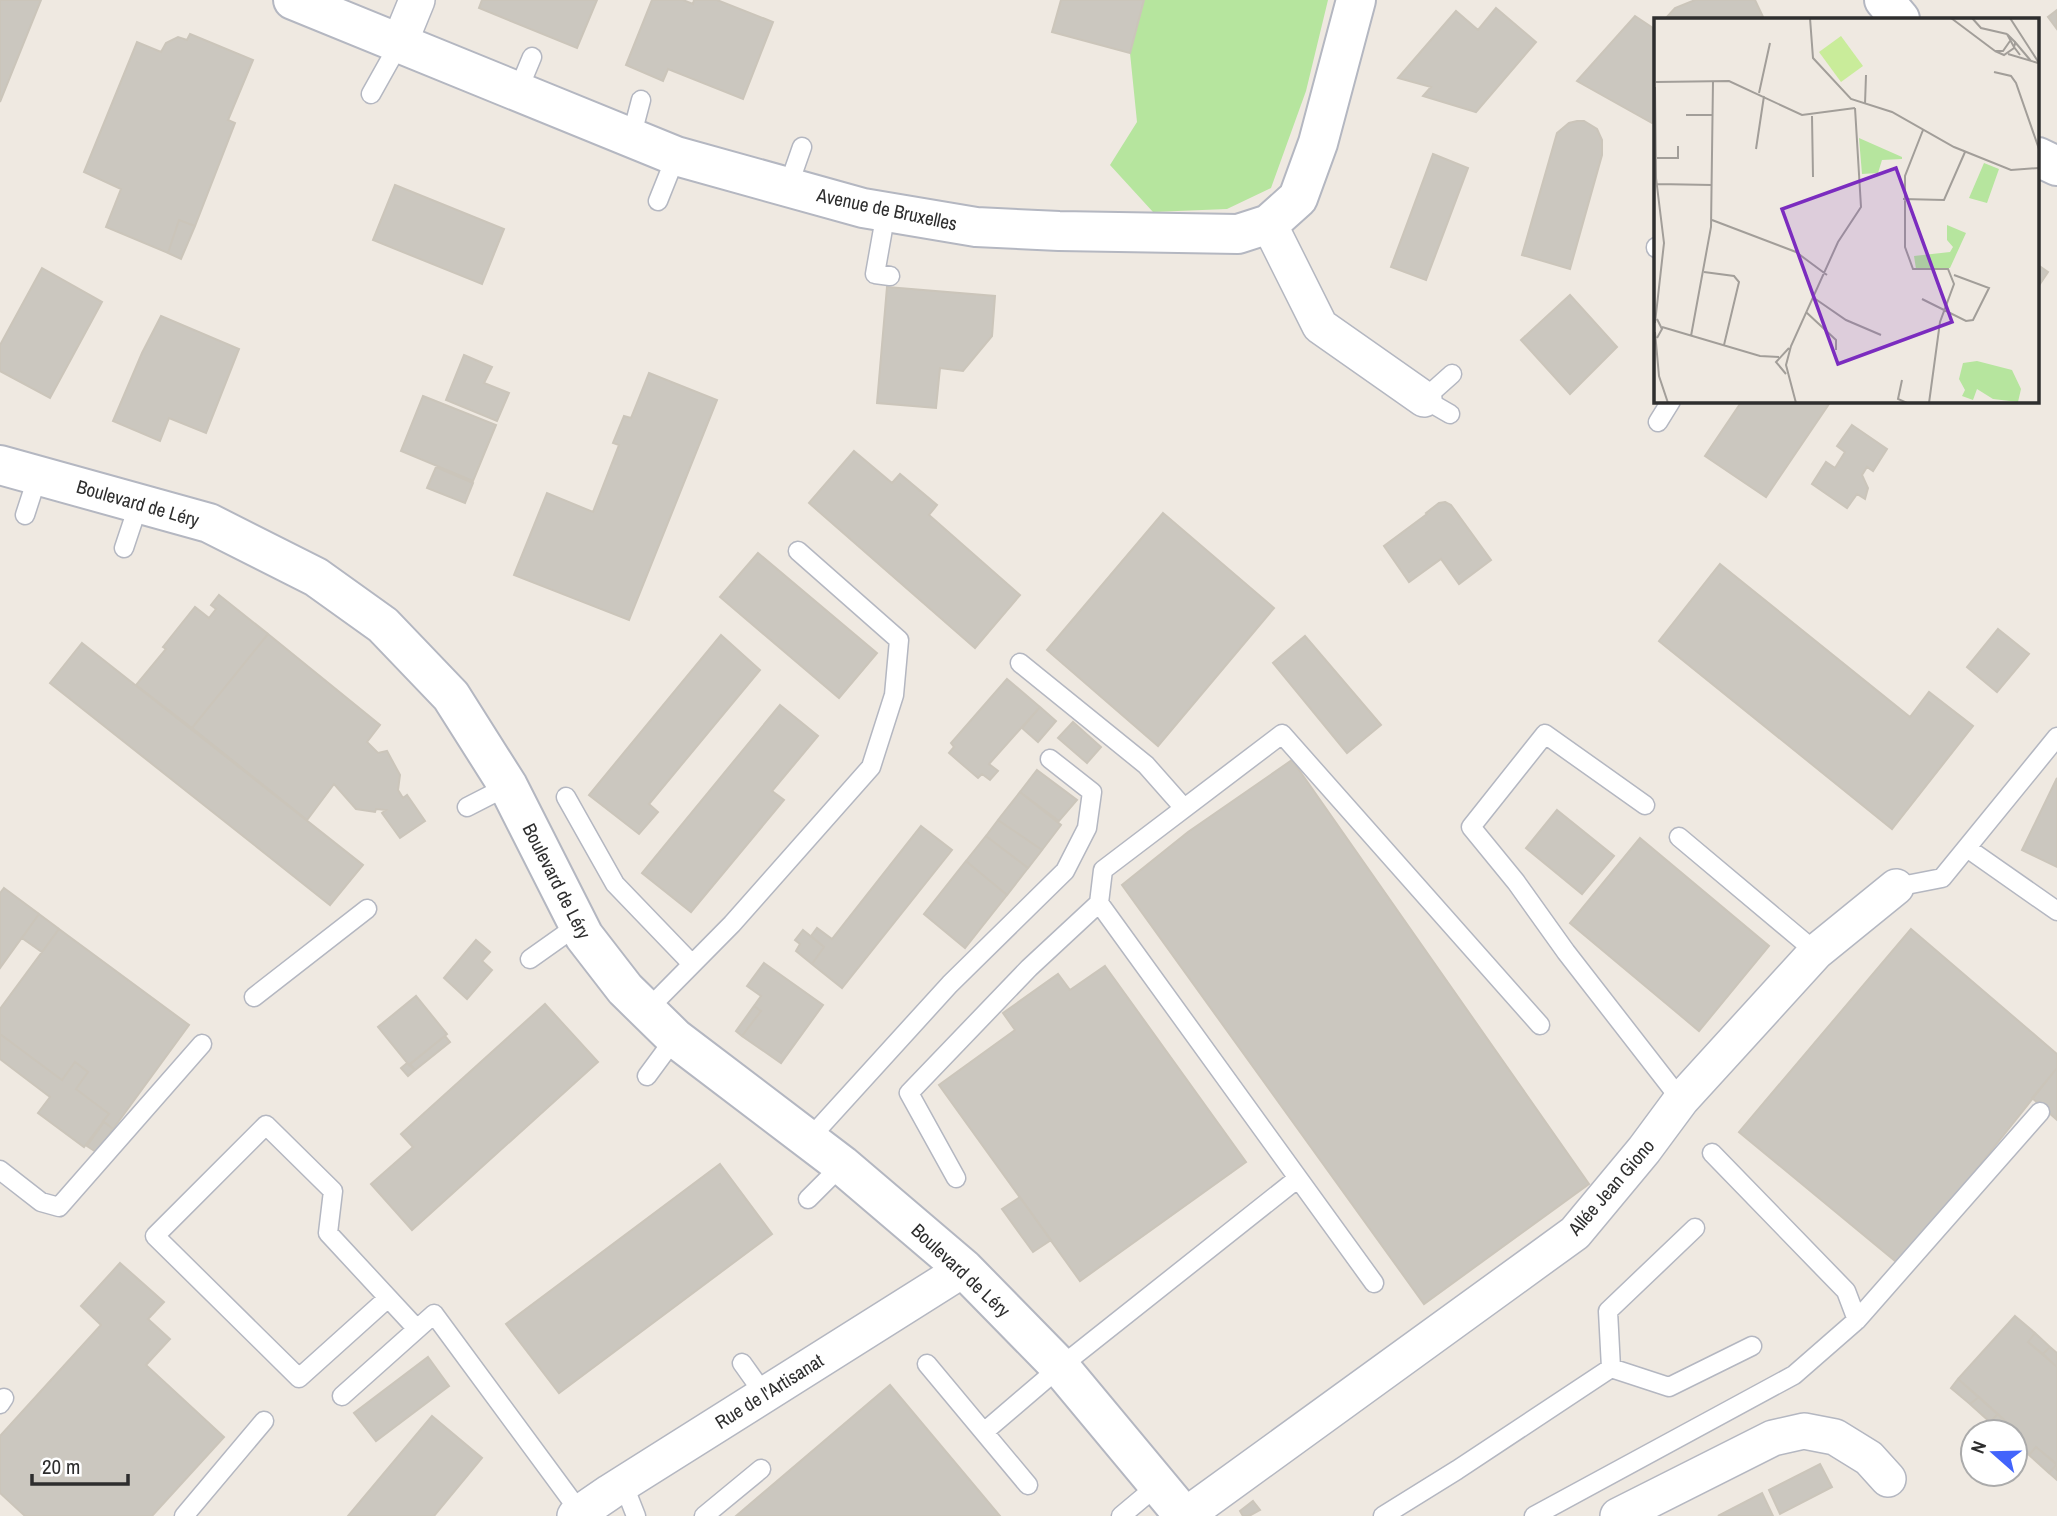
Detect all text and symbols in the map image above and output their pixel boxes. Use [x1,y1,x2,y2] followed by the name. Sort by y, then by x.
[1654,18,2039,402] inset map
[814,181,960,237] street label: Avenue de Bruxelles
[74,473,203,533] street label: Boulevard de Léry
[517,819,597,943] street label: Boulevard de Léry
[1561,1133,1660,1241] street label: Allée Jean Giono
[906,1217,1016,1323] street label: Boulevard de Léry
[710,1347,829,1435] street label: Rue de l'Artisanat
[1959,1418,2029,1488] north arrow
[1964,1437,1992,1457] text: N
[32,1442,128,1486] scale bar
[42,1452,80,1481] text: 20 m

